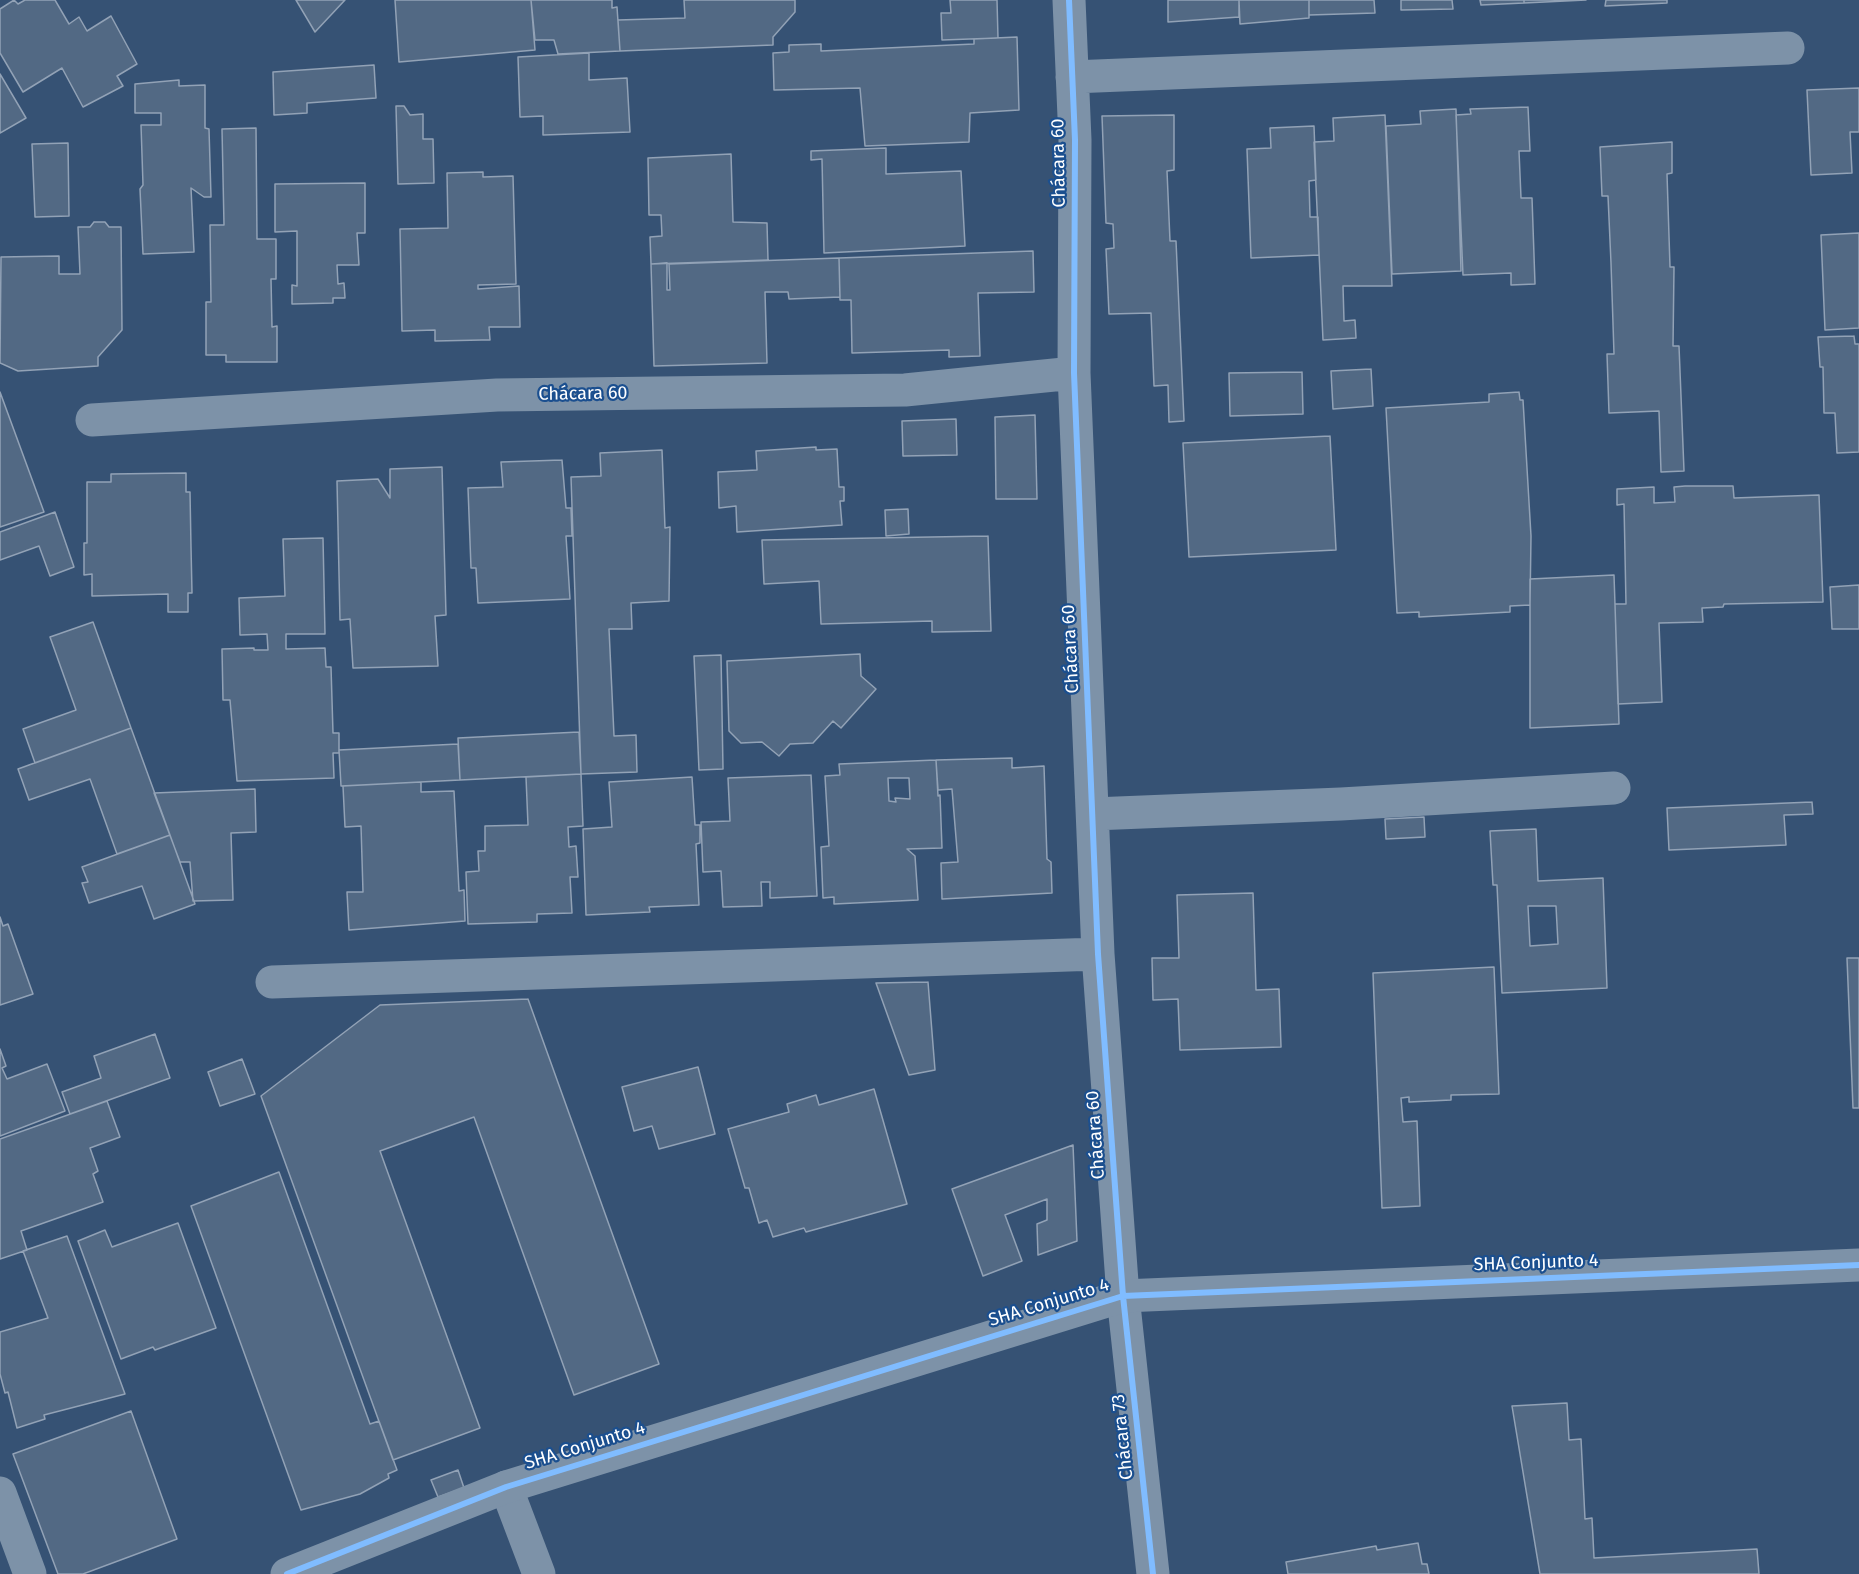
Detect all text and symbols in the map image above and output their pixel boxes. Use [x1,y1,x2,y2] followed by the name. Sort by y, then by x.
[1047,118,1071,208] street label: Chácara 60
[538,382,628,406] street label: Chácara 60
[1058,604,1084,694] street label: Chácara 60
[1082,1090,1110,1180] street label: Chácara 60
[1473,1250,1599,1276] street label: SHA Conjunto 4
[986,1274,1112,1332] street label: SHA Conjunto 4
[1108,1393,1138,1481] street label: Chácara 73
[522,1417,648,1475] street label: SHA Conjunto 4

